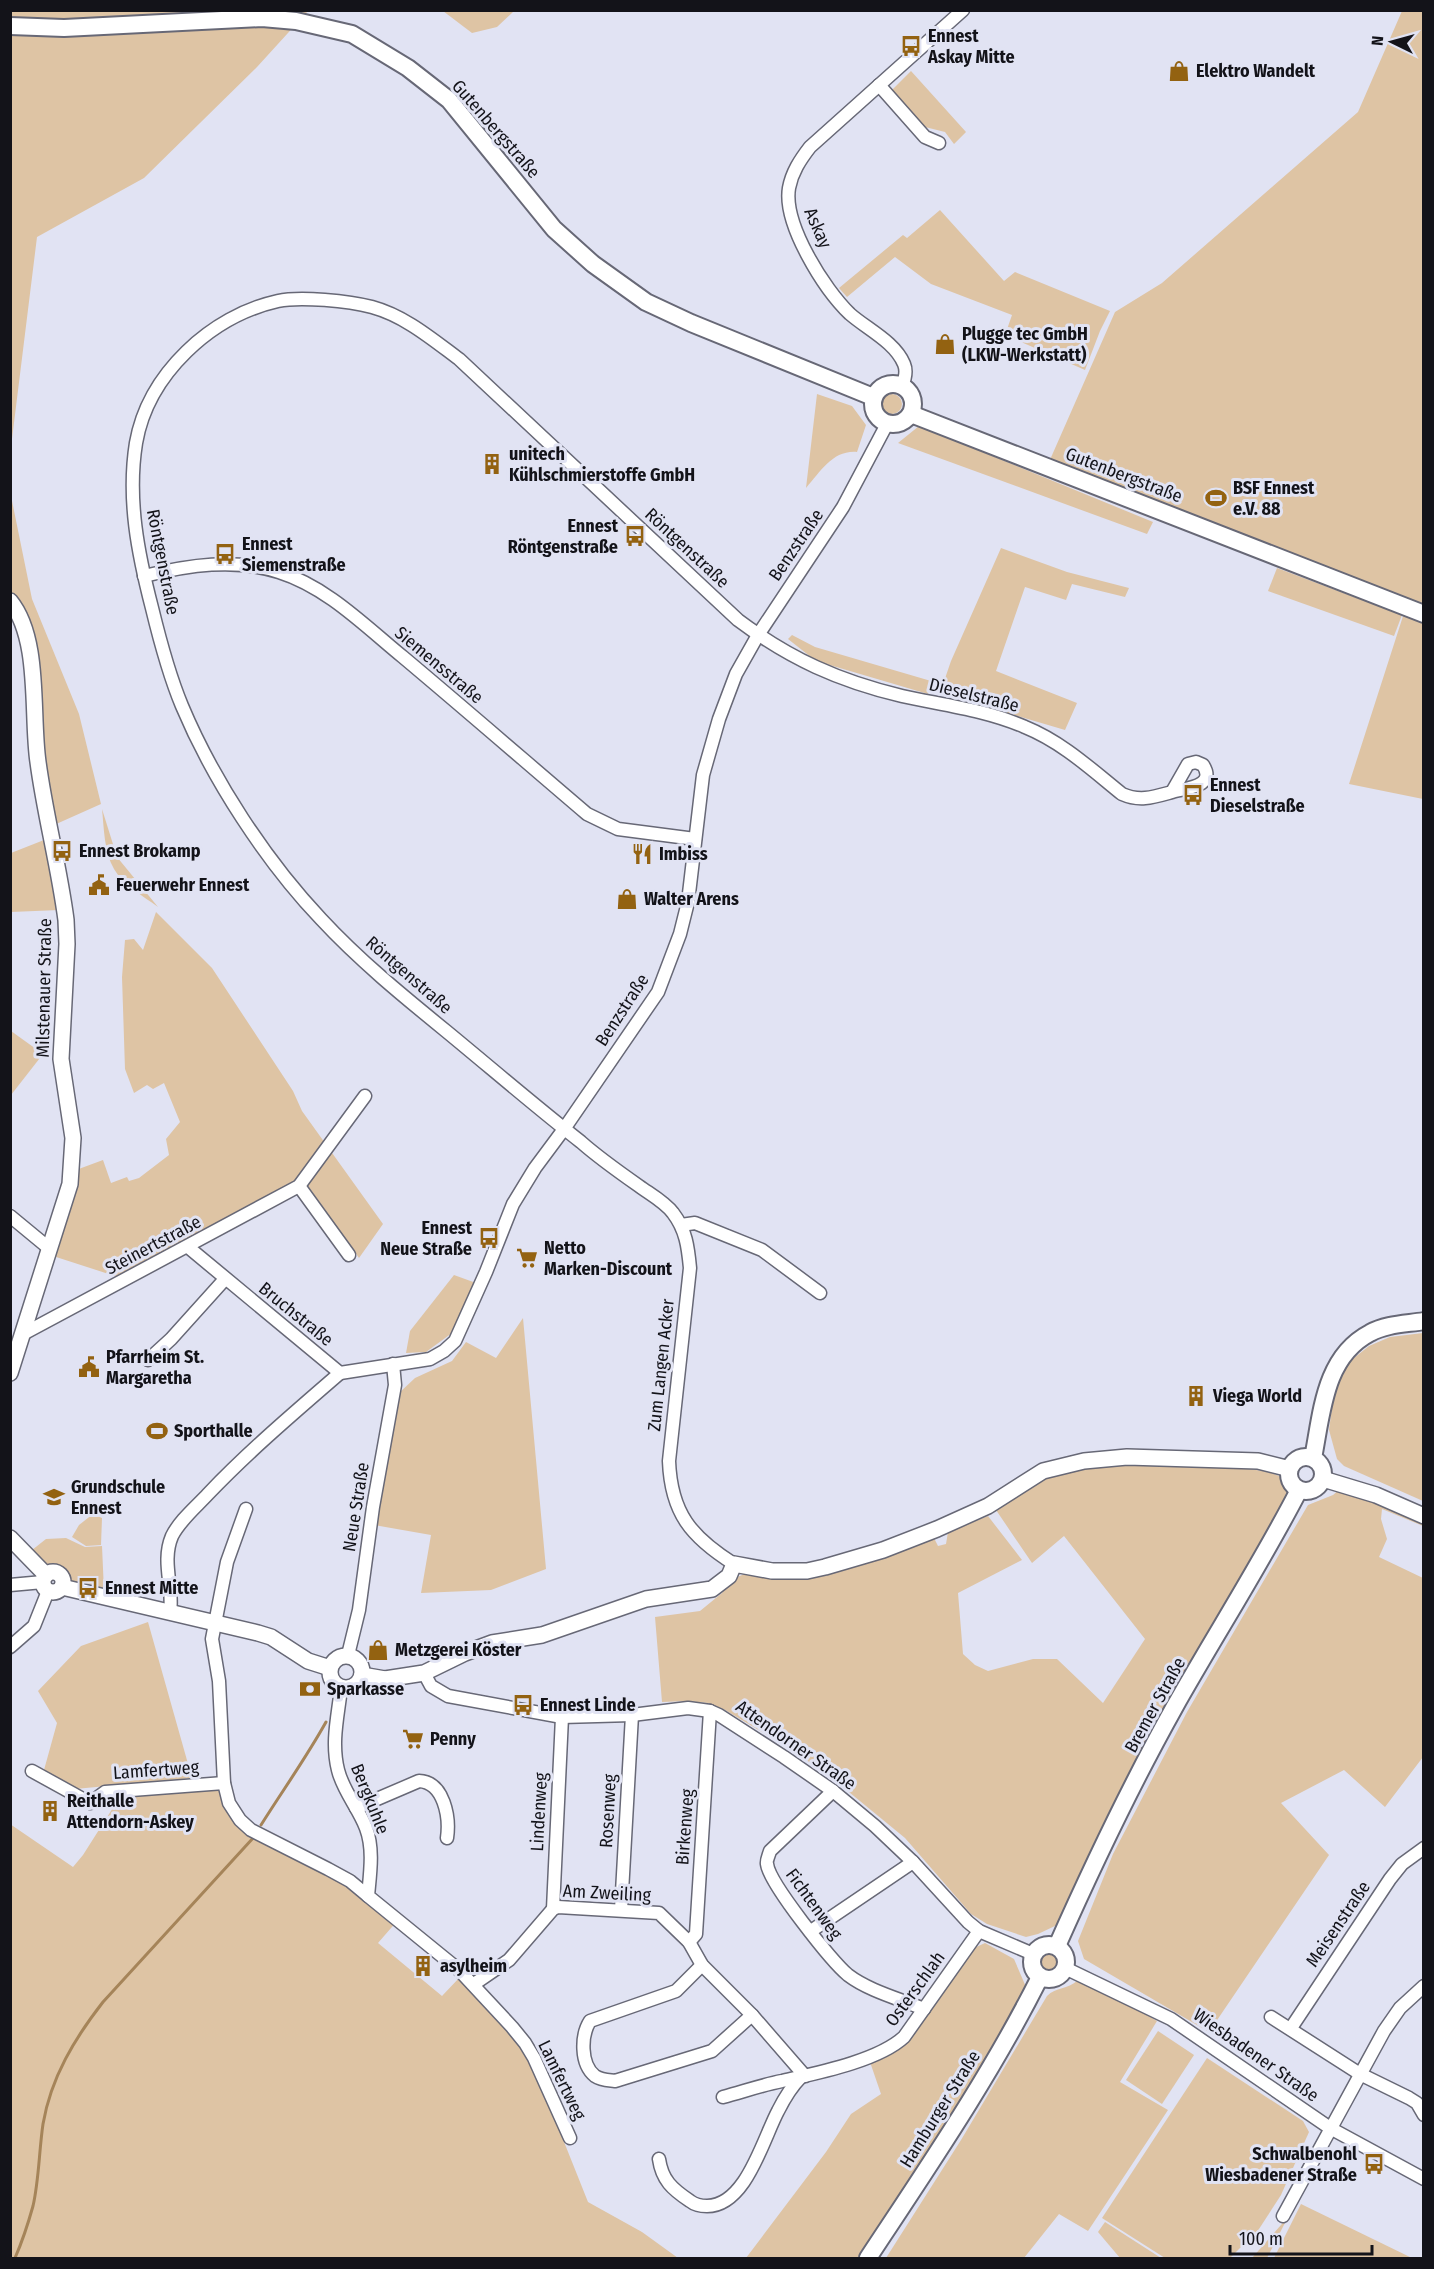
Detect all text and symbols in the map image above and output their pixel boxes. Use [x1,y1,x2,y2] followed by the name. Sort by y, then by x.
[1362,12,1422,72] north arrow
[927,25,1015,68] place label: Ennest Askay Mitte
[899,34,923,58] bus stop icon: Ennest Askay Mitte
[1368,35,1387,46] text: N
[1167,59,1191,83] shop icon: Elektro Wandelt
[1196,60,1316,82] place label: Elektro Wandelt
[447,75,545,183] street label: Gutenbergstraße
[799,204,837,252] street label: Askay
[962,323,1088,366] place label: Plugge tec GmbH (LKW-Werkstatt)
[933,332,957,356] shop icon: Plugge tec GmbH (LKW-Werkstatt)
[509,443,695,486] place label: unitech Kühlschmierstoffe GmbH
[1063,443,1186,507] street label: Gutenbergstraße
[480,452,504,476] building icon: unitech Kühlschmierstoffe GmbH
[1233,477,1315,520] place label: BSF Ennest e.V. 88
[1204,486,1228,510] sports icon: BSF Ennest e.V. 88
[640,503,734,593] street label: Röntgenstraße
[764,505,828,585] street label: Benzstraße
[142,507,184,617] street label: Röntgenstraße
[508,515,619,558] place label: Ennest Röntgenstraße
[623,524,647,548] bus stop icon: Ennest Röntgenstraße
[242,533,346,576] place label: Ennest Siemenstraße
[213,542,237,566] bus stop icon: Ennest Siemenstraße
[390,622,488,708] street label: Siemensstraße
[927,673,1021,717] street label: Dieselstraße
[1210,774,1305,817] place label: Ennest Dieselstraße
[1181,783,1205,807] bus stop icon: Ennest Dieselstraße
[50,839,74,863] bus stop icon: Ennest Brokamp
[79,840,201,862] place label: Ennest Brokamp
[630,842,654,866] restaurant icon: Imbiss
[659,843,708,865] place label: Imbiss
[87,873,111,897] public building icon: Feuerwehr Ennest
[116,874,250,896] place label: Feuerwehr Ennest
[615,887,639,911] shop icon: Walter Arens
[644,888,739,910] place label: Walter Arens
[32,918,56,1058] street label: Milstenauer Straße
[361,931,457,1019] street label: Röntgenstraße
[590,970,654,1050] street label: Benzstraße
[101,1211,205,1279] street label: Steinertstraße
[380,1217,473,1260] place label: Ennest Neue Straße
[477,1226,501,1250] bus stop icon: Ennest Neue Straße
[544,1237,673,1280] place label: Netto Marken-Discount
[515,1246,539,1270] supermarket icon: Netto Marken-Discount
[254,1277,338,1351] street label: Bruchstraße
[643,1297,679,1432] street label: Zum Langen Acker
[106,1346,204,1389] place label: Pfarrheim St. Margaretha
[77,1355,101,1379] public building icon: Pfarrheim St. Margaretha
[1184,1384,1208,1408] building icon: Viega World
[1212,1385,1302,1407] place label: Viega World
[145,1419,169,1443] sports icon: Sporthalle
[174,1420,253,1442] place label: Sporthalle
[338,1461,374,1553] street label: Neue Straße
[71,1476,165,1519] place label: Grundschule Ennest
[42,1485,66,1509] school or university icon: Grundschule Ennest
[76,1576,100,1600] bus stop icon: Ennest Mitte
[105,1577,198,1599] place label: Ennest Mitte
[366,1638,390,1662] shop icon: Metzgerei Köster
[395,1639,522,1661] place label: Metzgerei Köster
[1120,1653,1190,1757] street label: Bremer Straße
[298,1677,322,1701] bank icon: Sparkasse
[327,1678,404,1700] place label: Sparkasse
[511,1693,535,1717] bus stop icon: Ennest Linde
[540,1694,636,1716] place label: Ennest Linde
[732,1695,860,1795] street label: Attendorner Straße
[401,1727,425,1751] supermarket icon: Penny
[430,1728,476,1750] place label: Penny
[112,1756,200,1784] street label: Lamfertweg
[346,1761,394,1837] street label: Bergkuhle
[526,1771,552,1852] street label: Lindenweg
[595,1773,621,1849] street label: Rosenweg
[671,1788,699,1866] street label: Birkenweg
[66,1790,194,1833] place label: Reithalle Attendorn-Askey
[38,1799,62,1823] building icon: Reithalle Attendorn-Askey
[781,1864,847,1944] street label: Fichtenweg
[1301,1877,1375,1971] street label: Meisenstraße
[562,1880,652,1906] street label: Am Zweiling
[880,1947,950,2031] street label: Osterschlah
[411,1954,435,1978] building icon: asylheim
[440,1955,507,1977] place label: asylheim
[1189,2004,1323,2107] street label: Wiesbadener Straße
[533,2037,591,2124] street label: Lamfertweg
[895,2046,985,2172] street label: Hamburger Straße
[1205,2143,1357,2186] place label: Schwalbenohl Wiesbadener Straße
[1362,2152,1386,2176] bus stop icon: Schwalbenohl Wiesbadener Straße
[1230,2218,1372,2256] scale bar
[1239,2228,1283,2250] text: 100 m

